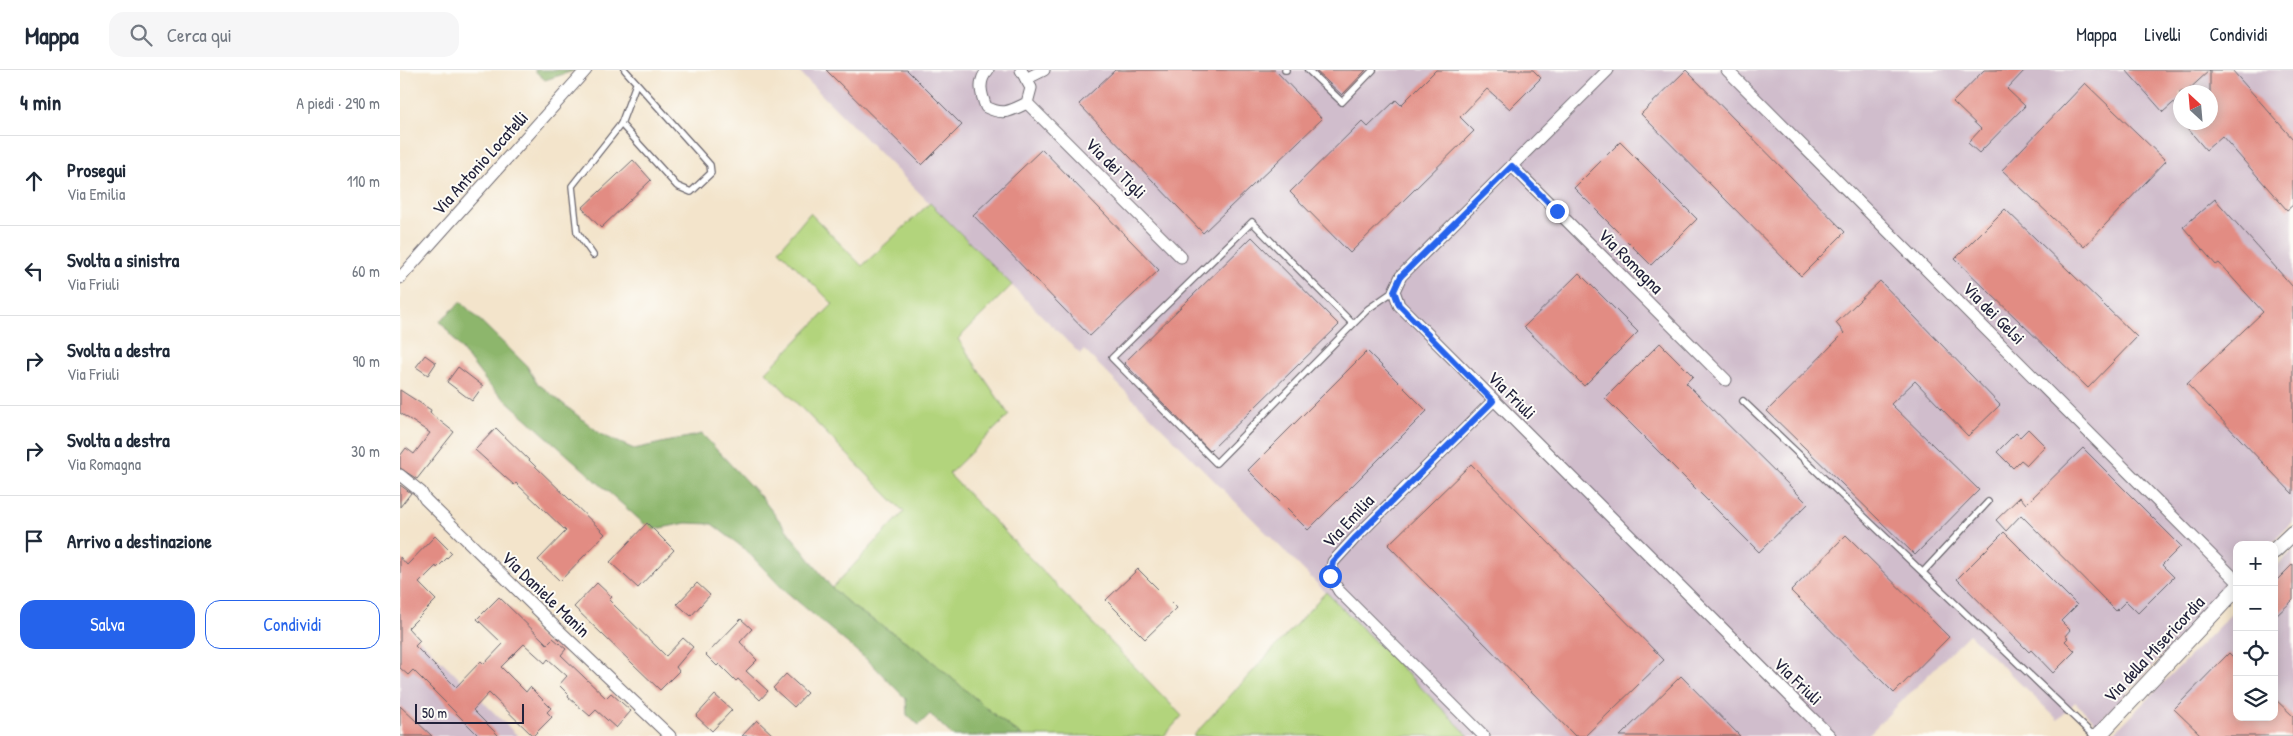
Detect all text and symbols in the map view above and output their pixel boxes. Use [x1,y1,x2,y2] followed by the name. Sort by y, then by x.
[109,12,459,57] search box
[25,19,79,51] text: Mappa
[127,21,155,49] icon: search
[167,22,232,48] text: Cerca qui
[2076,22,2117,47] text: Mappa
[2145,22,2181,47] text: Livelli
[2209,22,2268,47] text: Condividi
[2173,85,2218,130] north arrow
[20,88,61,117] text: 4 min
[296,92,380,114] text: A piedi · 290 m
[426,105,534,221] street label: Via Antonio Locatelli
[1080,132,1152,204] street label: Via dei Tigli
[67,157,126,183] text: Prosegui
[20,167,48,195] icon: ahead
[347,170,380,192] text: 110 m
[67,183,125,205] text: Via Emilia
[1546,200,1569,223] route end
[1593,223,1669,299] street label: Via Romagna
[67,247,179,273] text: Svolta a sinistra
[20,257,48,285] icon: left
[352,260,380,282] text: 60 m
[67,273,120,295] text: Via Friuli
[1957,276,2031,350] street label: Via dei Gelsi
[67,337,170,363] text: Svolta a destra
[20,347,48,375] icon: right
[352,350,380,372] text: 90 m
[67,363,120,385] text: Via Friuli
[1482,365,1542,425] street label: Via Friuli
[67,427,170,453] text: Svolta a destra
[20,437,48,465] icon: right
[351,440,380,462] text: 30 m
[67,453,141,475] text: Via Romagna
[1317,489,1379,553] street label: Via Emilia
[20,527,48,555] icon: arrive
[67,528,212,554] text: Arrivo a destinazione
[2233,541,2278,721] map controls
[2233,541,2278,586] button: +
[496,545,596,643] street label: Via Daniele Manin
[1319,565,1342,588] route start
[2233,586,2278,631] button: −
[2098,590,2210,708] street label: Via della Misericordia
[20,600,195,649] button: Salva
[205,600,380,649] button: Condividi
[2233,631,2278,676] button: locate
[1768,651,1828,711] street label: Via Friuli
[2233,676,2278,721] button: layers
[415,701,524,724] scale bar
[422,703,447,722] text: 50 m

